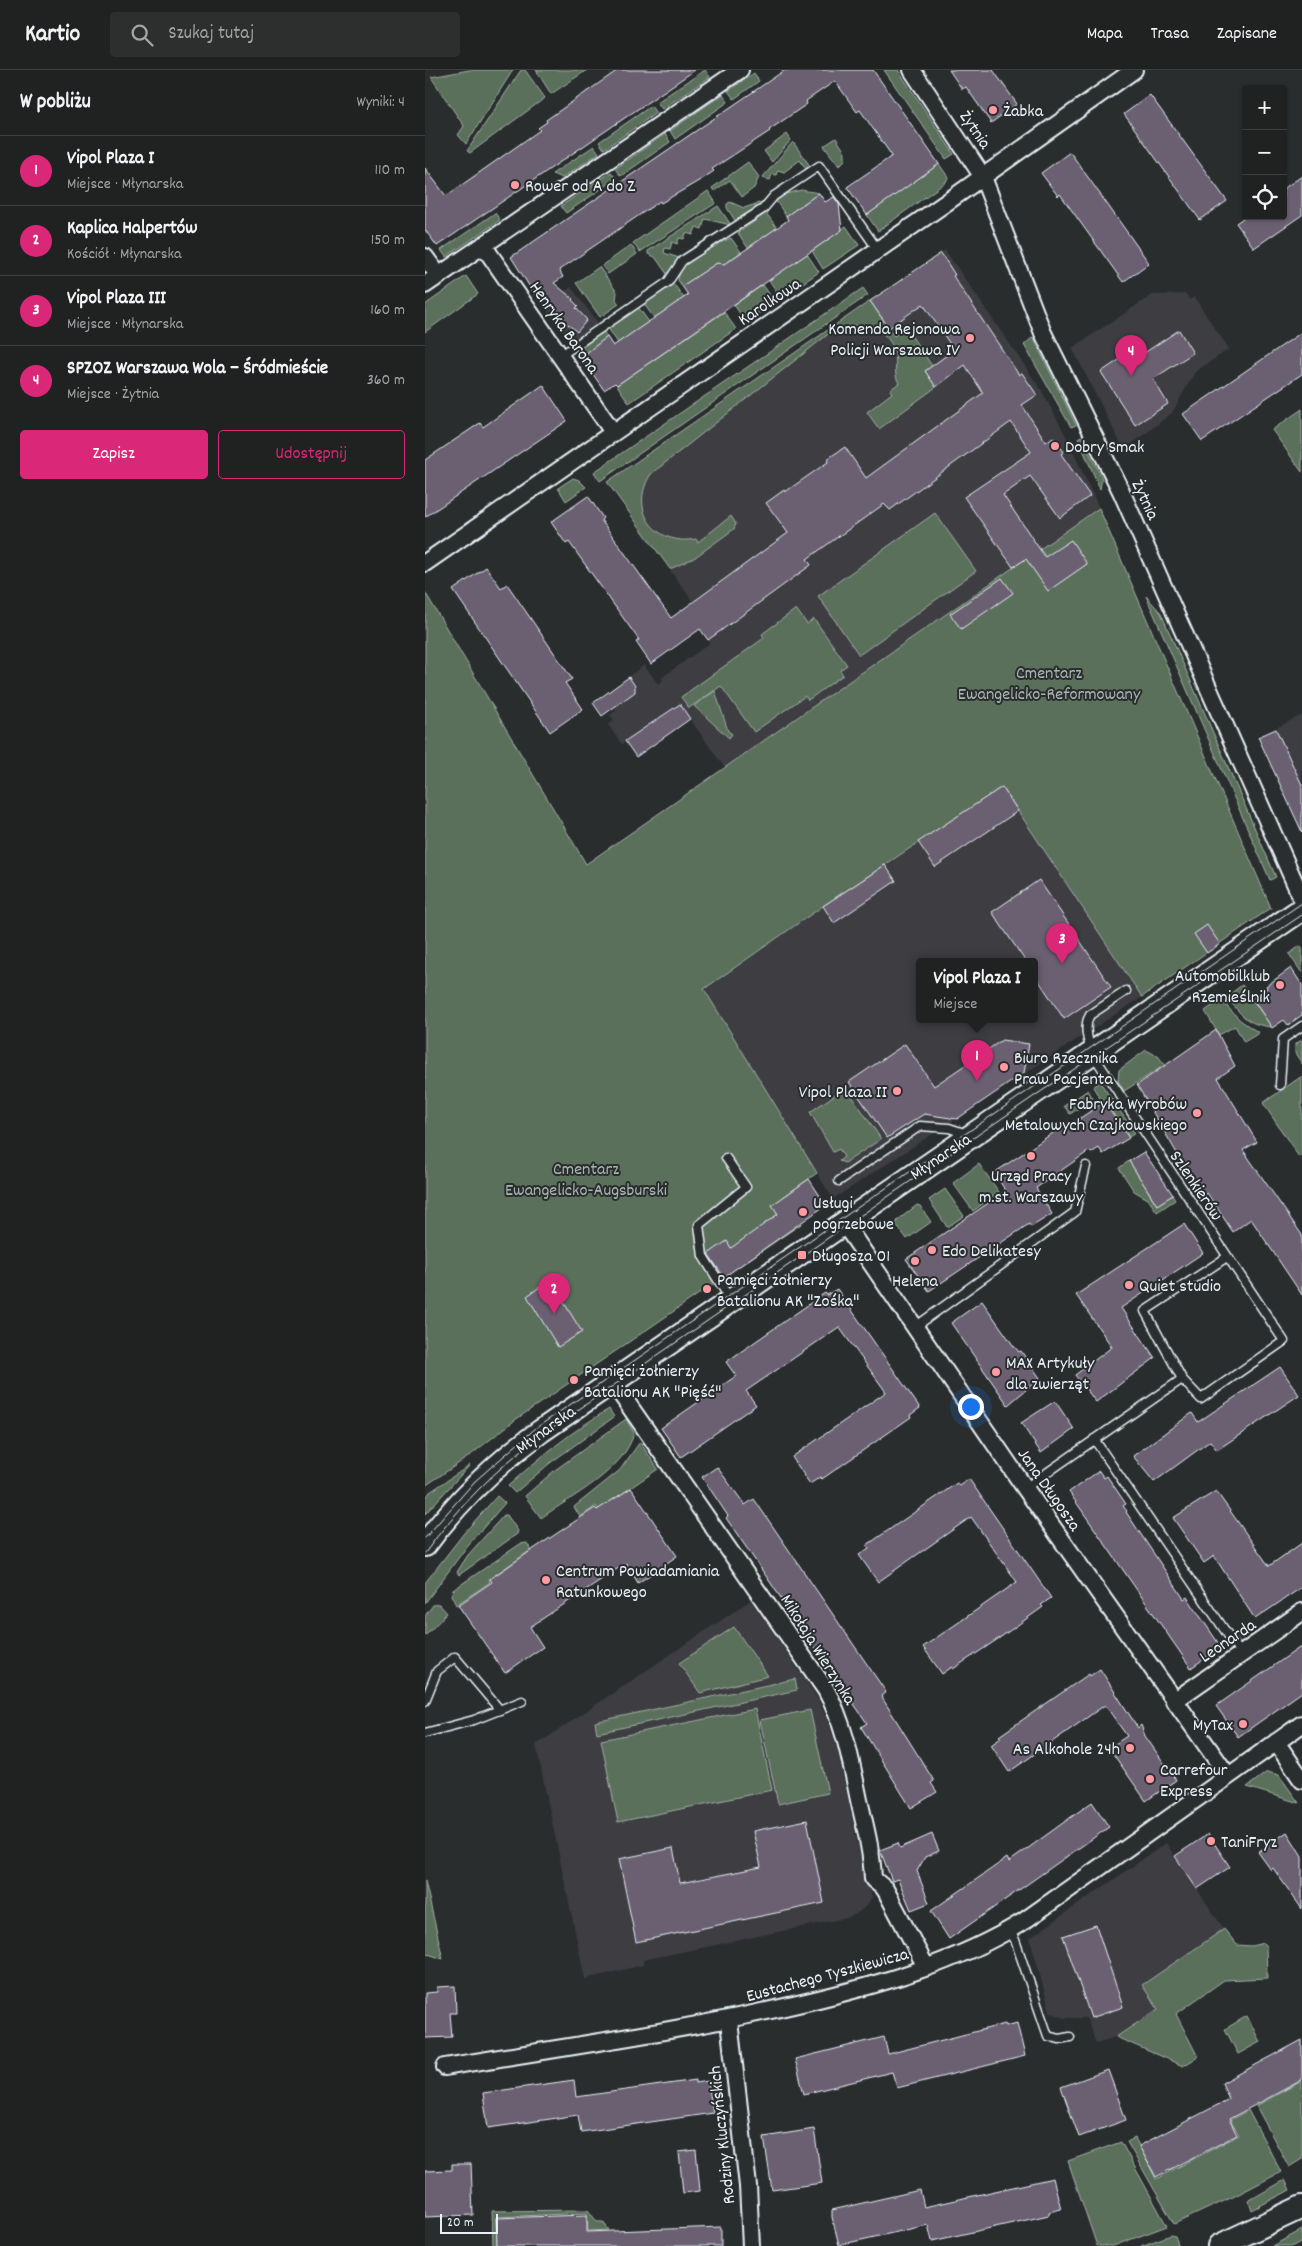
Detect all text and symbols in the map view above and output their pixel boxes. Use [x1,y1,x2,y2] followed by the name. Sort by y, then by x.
[110,12,460,57] search box
[25,18,80,52] text: Kartio
[128,21,156,49] icon: search
[168,21,254,48] text: Szukaj tutaj
[1087,22,1122,47] text: Mapa
[1150,22,1189,47] text: Trasa
[1217,22,1277,47] text: Zapisane
[1242,85,1287,220] map controls
[1242,85,1287,130] button: +
[20,88,91,118] text: W pobliżu
[357,91,405,114] text: Wyniki: 4
[1003,100,1044,125] place label: Żabka
[987,104,999,116] marker: Żabka
[952,106,996,155] street label: Żytnia
[1242,130,1287,175] button: −
[67,146,154,173] text: Vipol Plaza I
[34,159,38,182] text: 1
[375,159,405,182] text: 110 m
[67,173,183,196] text: Miejsce · Młynarska
[525,175,635,200] place label: Rower od A do Z
[1242,175,1287,220] button: locate
[509,179,521,191] marker: Rower od A do Z
[67,216,197,243] text: Kaplica Halpertów
[33,229,40,252] text: 2
[371,229,405,252] text: 150 m
[67,243,181,266] text: Kościół · Młynarska
[734,273,807,333] street label: Karolkowa
[522,277,604,380] street label: Henryka Barona
[67,286,166,313] text: Vipol Plaza III
[32,299,40,322] text: 3
[370,299,405,322] text: 160 m
[67,313,183,336] text: Miejsce · Młynarska
[828,318,961,364] place label: Komenda Rejonowa Policji Warszawa IV
[964,332,976,344] marker: Komenda Rejonowa Policji Warszawa IV
[1115,335,1147,376] pin: 4
[67,356,328,383] text: SPZOZ Warszawa Wola – Śródmieście
[33,369,39,392] text: 4
[367,369,405,392] text: 360 m
[67,383,159,406] text: Miejsce · Żytnia
[20,430,208,479] button: Zapisz
[218,430,405,479] button: Udostępnij
[1065,436,1144,461] place label: Dobry Smak
[1049,440,1061,452] marker: Dobry Smak
[1124,476,1164,525] street label: Żytnia
[958,662,1141,708] park label: Cmentarz Ewangelicko-Reformowany
[1046,923,1078,964] pin: 3
[916,958,1038,1023] popup
[1175,965,1270,1011] place label: Automobilklub Rzemieślnik
[933,966,1021,993] text: Vipol Plaza I
[1274,979,1286,991] marker: Automobilklub Rzemieślnik
[933,993,977,1016] text: Miejsce
[961,1040,993,1081] pin: 1
[1014,1047,1118,1093] place label: Biuro Rzecznika Praw Pacjenta
[998,1061,1010,1073] marker: Biuro Rzecznika Praw Pacjenta
[799,1081,887,1106] place label: Vipol Plaza II
[891,1085,903,1097] marker: Vipol Plaza II
[1005,1093,1187,1139] place label: Fabryka Wyrobów Metalowych Czajkowskiego
[1191,1107,1203,1119] marker: Fabryka Wyrobów Metalowych Czajkowskiego
[906,1128,978,1188] street label: Młynarska
[1162,1146,1228,1227] street label: Szlenkierów
[1025,1150,1037,1162] marker: Urząd Pracy m.st. Warszawy
[505,1158,667,1204] park label: Cmentarz Ewangelicko-Augsburski
[979,1165,1084,1211] place label: Urząd Pracy m.st. Warszawy
[813,1192,894,1238] place label: Usługi pogrzebowe
[797,1206,809,1218] marker: Usługi pogrzebowe
[942,1240,1041,1265] place label: Edo Delikatesy
[926,1244,938,1256] marker: Edo Delikatesy
[812,1245,890,1270] place label: Długosza 01
[796,1249,808,1261] marker: Długosza 01
[909,1255,921,1267] marker: Helena
[717,1269,859,1315] place label: Pamięci żołnierzy Batalionu AK "Zośka"
[892,1270,939,1295] place label: Helena
[538,1273,570,1314] pin: 2
[1139,1275,1221,1300] place label: Quiet studio
[1123,1279,1135,1291] marker: Quiet studio
[701,1283,713,1295] marker: Pamięci żołnierzy Batalionu AK "Zośka"
[1006,1352,1095,1398] place label: MAX Artykuły dla zwierząt
[584,1360,721,1406] place label: Pamięci żołnierzy Batalionu AK "Pięść"
[990,1366,1002,1378] marker: MAX Artykuły dla zwierząt
[568,1374,580,1386] marker: Pamięci żołnierzy Batalionu AK "Pięść"
[958,1394,984,1420] your location
[511,1400,582,1461] street label: Młynarska
[1010,1444,1086,1537] street label: Jana Długosza
[556,1560,720,1606] place label: Centrum Powiadamiania Ratunkowego
[540,1574,552,1586] marker: Centrum Powiadamiania Ratunkowego
[773,1590,861,1711] street label: Mikołaja Wierzynka
[1195,1614,1262,1670] street label: Leonarda
[1193,1714,1233,1739] place label: MyTax
[1237,1718,1249,1730] marker: MyTax
[1013,1738,1120,1763] place label: As Alkohole 24h
[1124,1742,1136,1754] marker: As Alkohole 24h
[1160,1759,1228,1805] place label: Carrefour Express
[1144,1773,1156,1785] marker: Carrefour Express
[1221,1831,1277,1856] place label: TaniFryz
[1205,1835,1217,1847] marker: TaniFryz
[744,1943,912,2010] street label: Eustachego Tyszkiewicza
[704,2064,743,2205] street label: Rodziny Kluczyńskich
[440,2211,497,2234] scale bar
[447,2213,474,2233] text: 20 m

